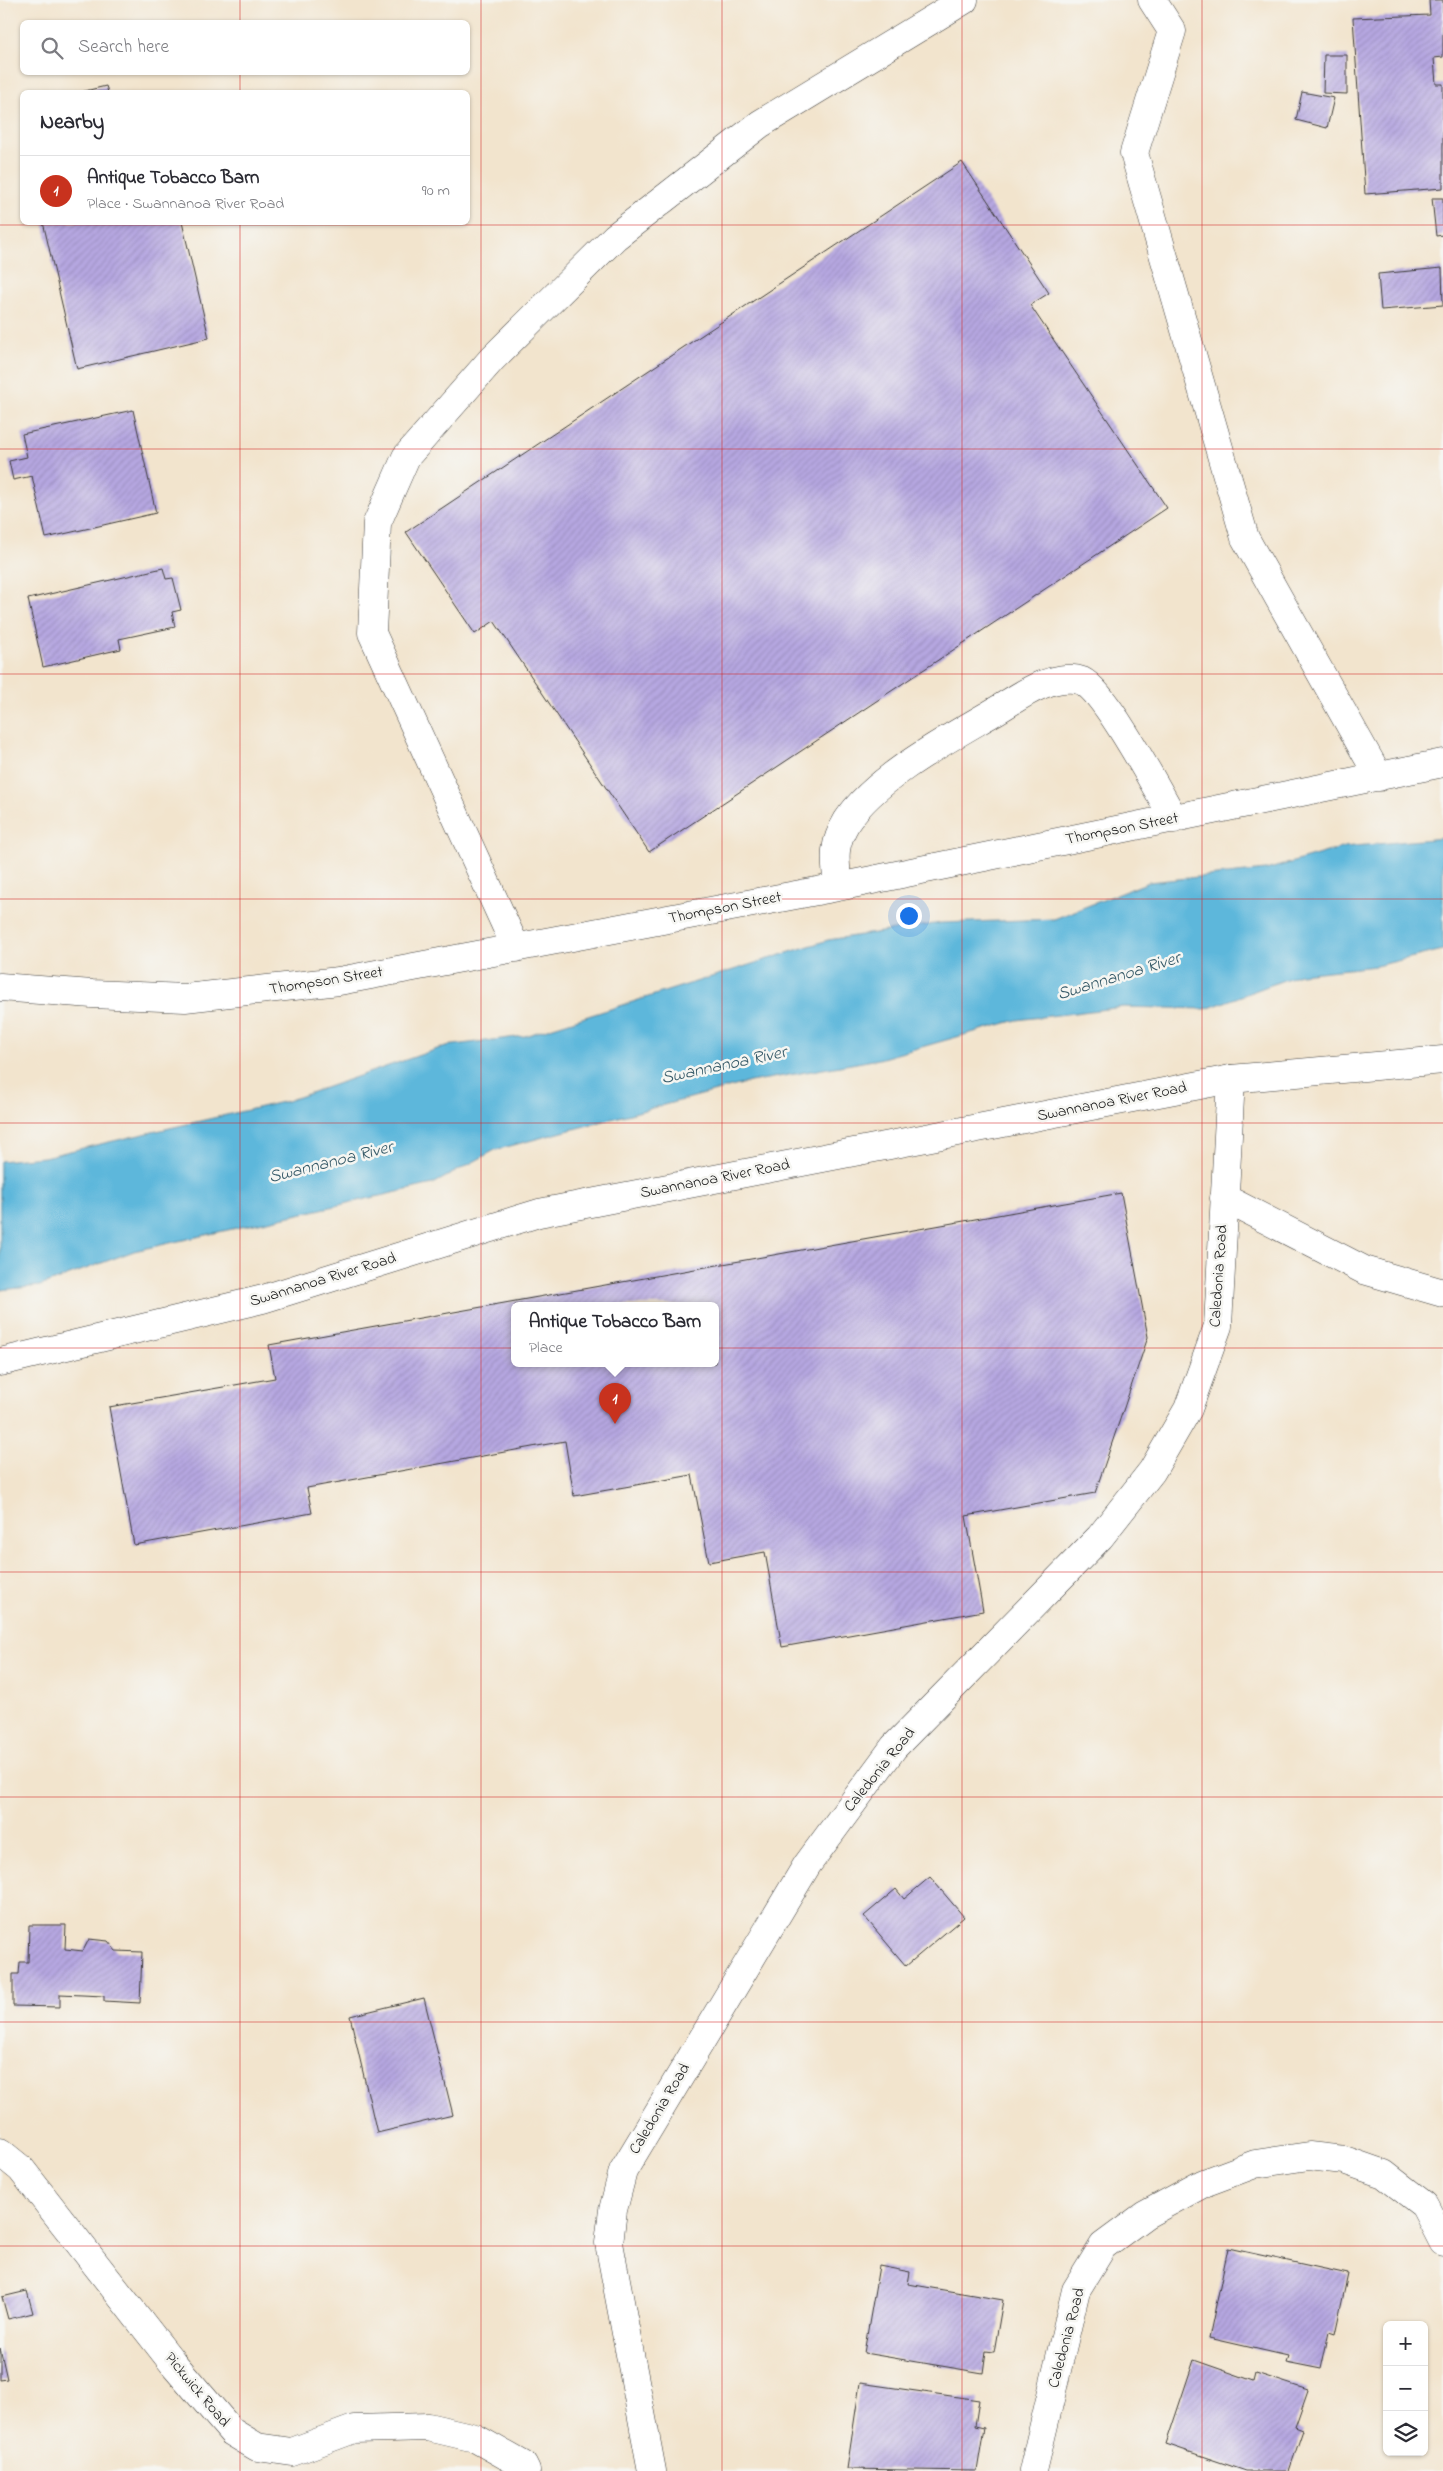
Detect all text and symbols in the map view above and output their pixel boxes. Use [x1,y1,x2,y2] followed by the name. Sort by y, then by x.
[20,20,470,75] search box
[38,34,66,62] icon: search
[78,34,169,61] text: Search here
[40,108,104,138] text: Nearby
[87,165,259,192] text: Antique Tobacco Barn
[53,179,59,203] text: 1
[422,179,450,203] text: 90 m
[87,192,284,216] text: Place · Swannanoa River Road
[1063,806,1181,852] street label: Thompson Street
[666,885,784,931] street label: Thompson Street
[896,903,922,929] your location
[1054,945,1186,1008] water label: Swannanoa River
[267,960,385,1002] street label: Thompson Street
[659,1040,791,1092] water label: Swannanoa River
[1035,1076,1189,1128] street label: Swannanoa River Road
[266,1134,398,1191] water label: Swannanoa River
[638,1153,792,1205] street label: Swannanoa River Road
[1203,1224,1235,1328] street label: Caledonia Road
[247,1246,399,1314] street label: Swannanoa River Road
[511,1302,719,1367] popup
[529,1309,701,1336] text: Antique Tobacco Barn
[529,1336,563,1360] text: Place
[599,1383,631,1424] pin: 1
[838,1722,922,1818] street label: Caledonia Road
[623,2059,697,2159] street label: Caledonia Road
[1042,2285,1092,2391] street label: Caledonia Road
[1383,2321,1428,2456] map controls
[1383,2321,1428,2366] button: +
[158,2347,236,2433] street label: Pickwick Road
[1383,2366,1428,2411] button: −
[1383,2411,1428,2456] button: layers

